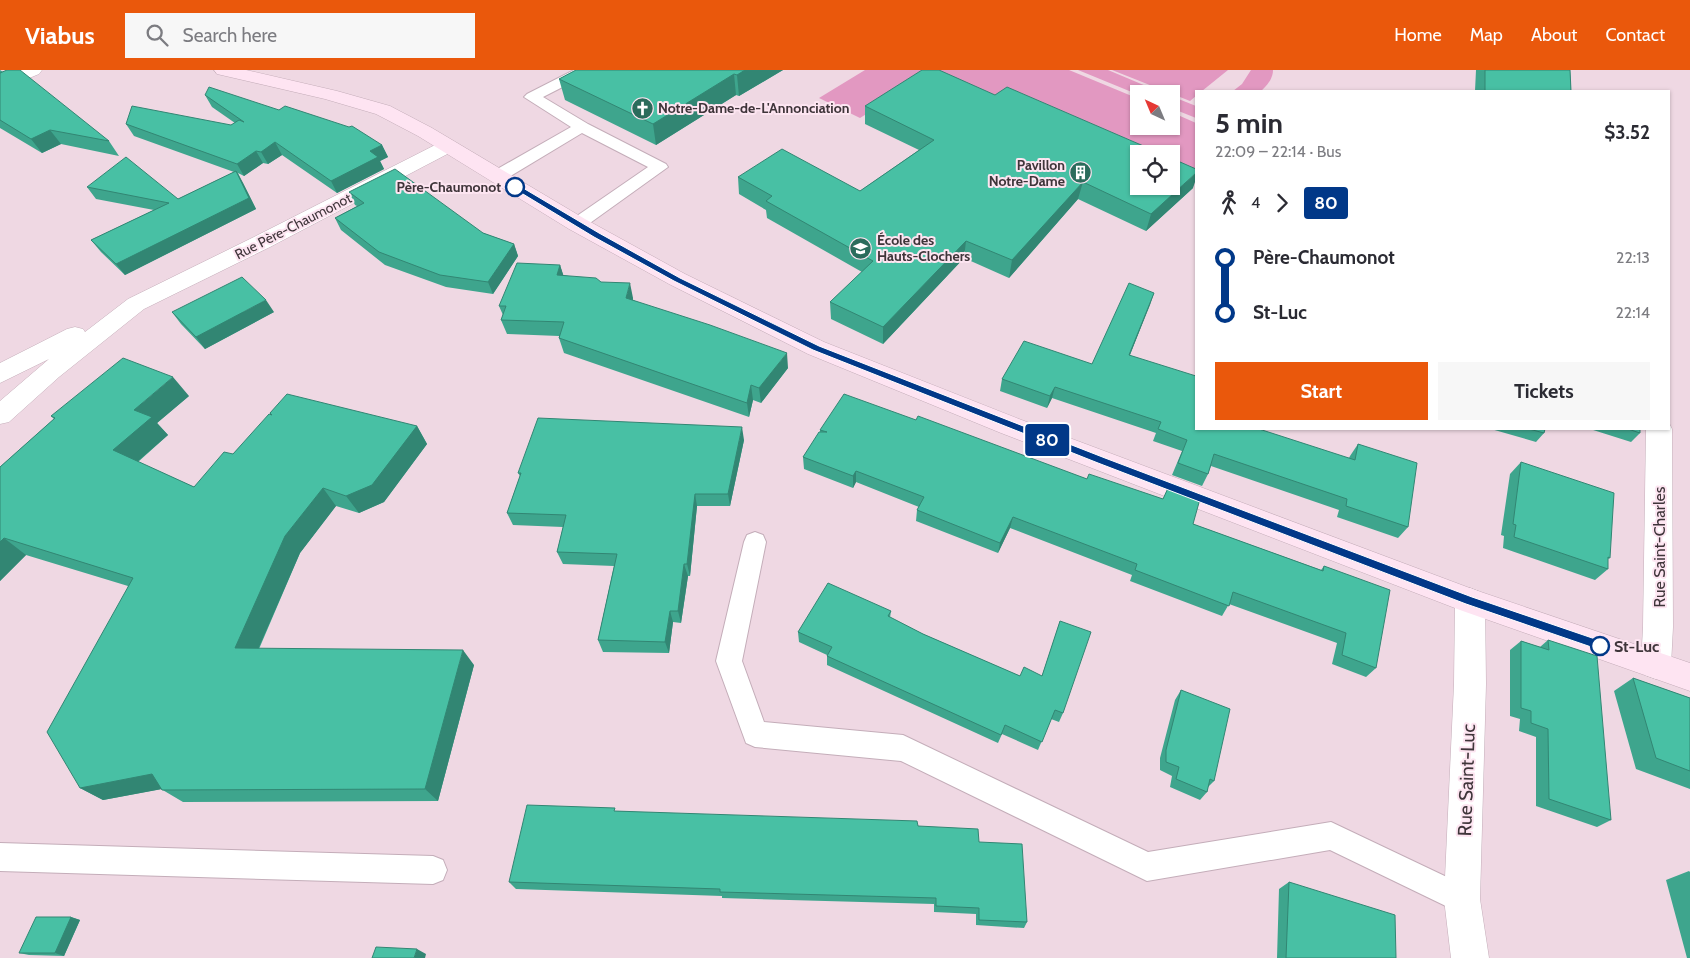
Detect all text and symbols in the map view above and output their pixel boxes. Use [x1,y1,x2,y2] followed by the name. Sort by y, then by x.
[125,13,475,58] search box
[25,21,95,50] text: Viabus
[143,21,171,49] icon: search
[183,24,277,47] text: Search here
[1394,24,1442,46] text: Home
[1470,24,1503,46] text: Map
[1531,24,1577,46] text: About
[1605,24,1665,46] text: Contact
[1130,85,1180,135] north arrow
[1130,85,1180,195] map controls
[630,96,654,120] church icon: Notre-Dame-de-L'Annonciation
[658,99,849,117] place label: Notre-Dame-de-L'Annonciation
[1215,106,1283,140] text: 5 min
[1604,121,1650,144] text: $3.52
[1215,142,1341,161] text: 22:09 – 22:14 · Bus
[1130,145,1180,195] button: locate
[989,156,1065,190] place label: Pavillon Notre-Dame
[1069,161,1093,185] building icon: Pavillon Notre-Dame
[505,177,525,197] marker: Père-Chaumonot
[397,178,501,196] place label: Père-Chaumonot
[232,189,355,263] street label: Rue Père-Chaumonot
[1215,189,1243,217] icon: walk
[1268,189,1296,217] icon: forward
[1314,192,1338,214] text: 80
[1251,193,1260,212] text: 4
[877,231,970,265] place label: École des Hauts-Clochers
[849,236,873,260] school or university icon: École des Hauts-Clochers
[1253,246,1395,269] text: Père-Chaumonot
[1616,248,1650,267] text: 22:13
[1253,301,1307,324] text: St-Luc
[1615,303,1650,322] text: 22:14
[1215,362,1428,420] button: Start
[1438,362,1650,420] button: Tickets
[1024,424,1070,456] line badge: 80
[1035,429,1059,451] text: 80
[1650,486,1669,607] street label: Rue Saint-Charles
[1590,636,1610,656] marker: St-Luc
[1614,637,1659,656] place label: St-Luc
[1453,723,1480,837] street label: Rue Saint-Luc

